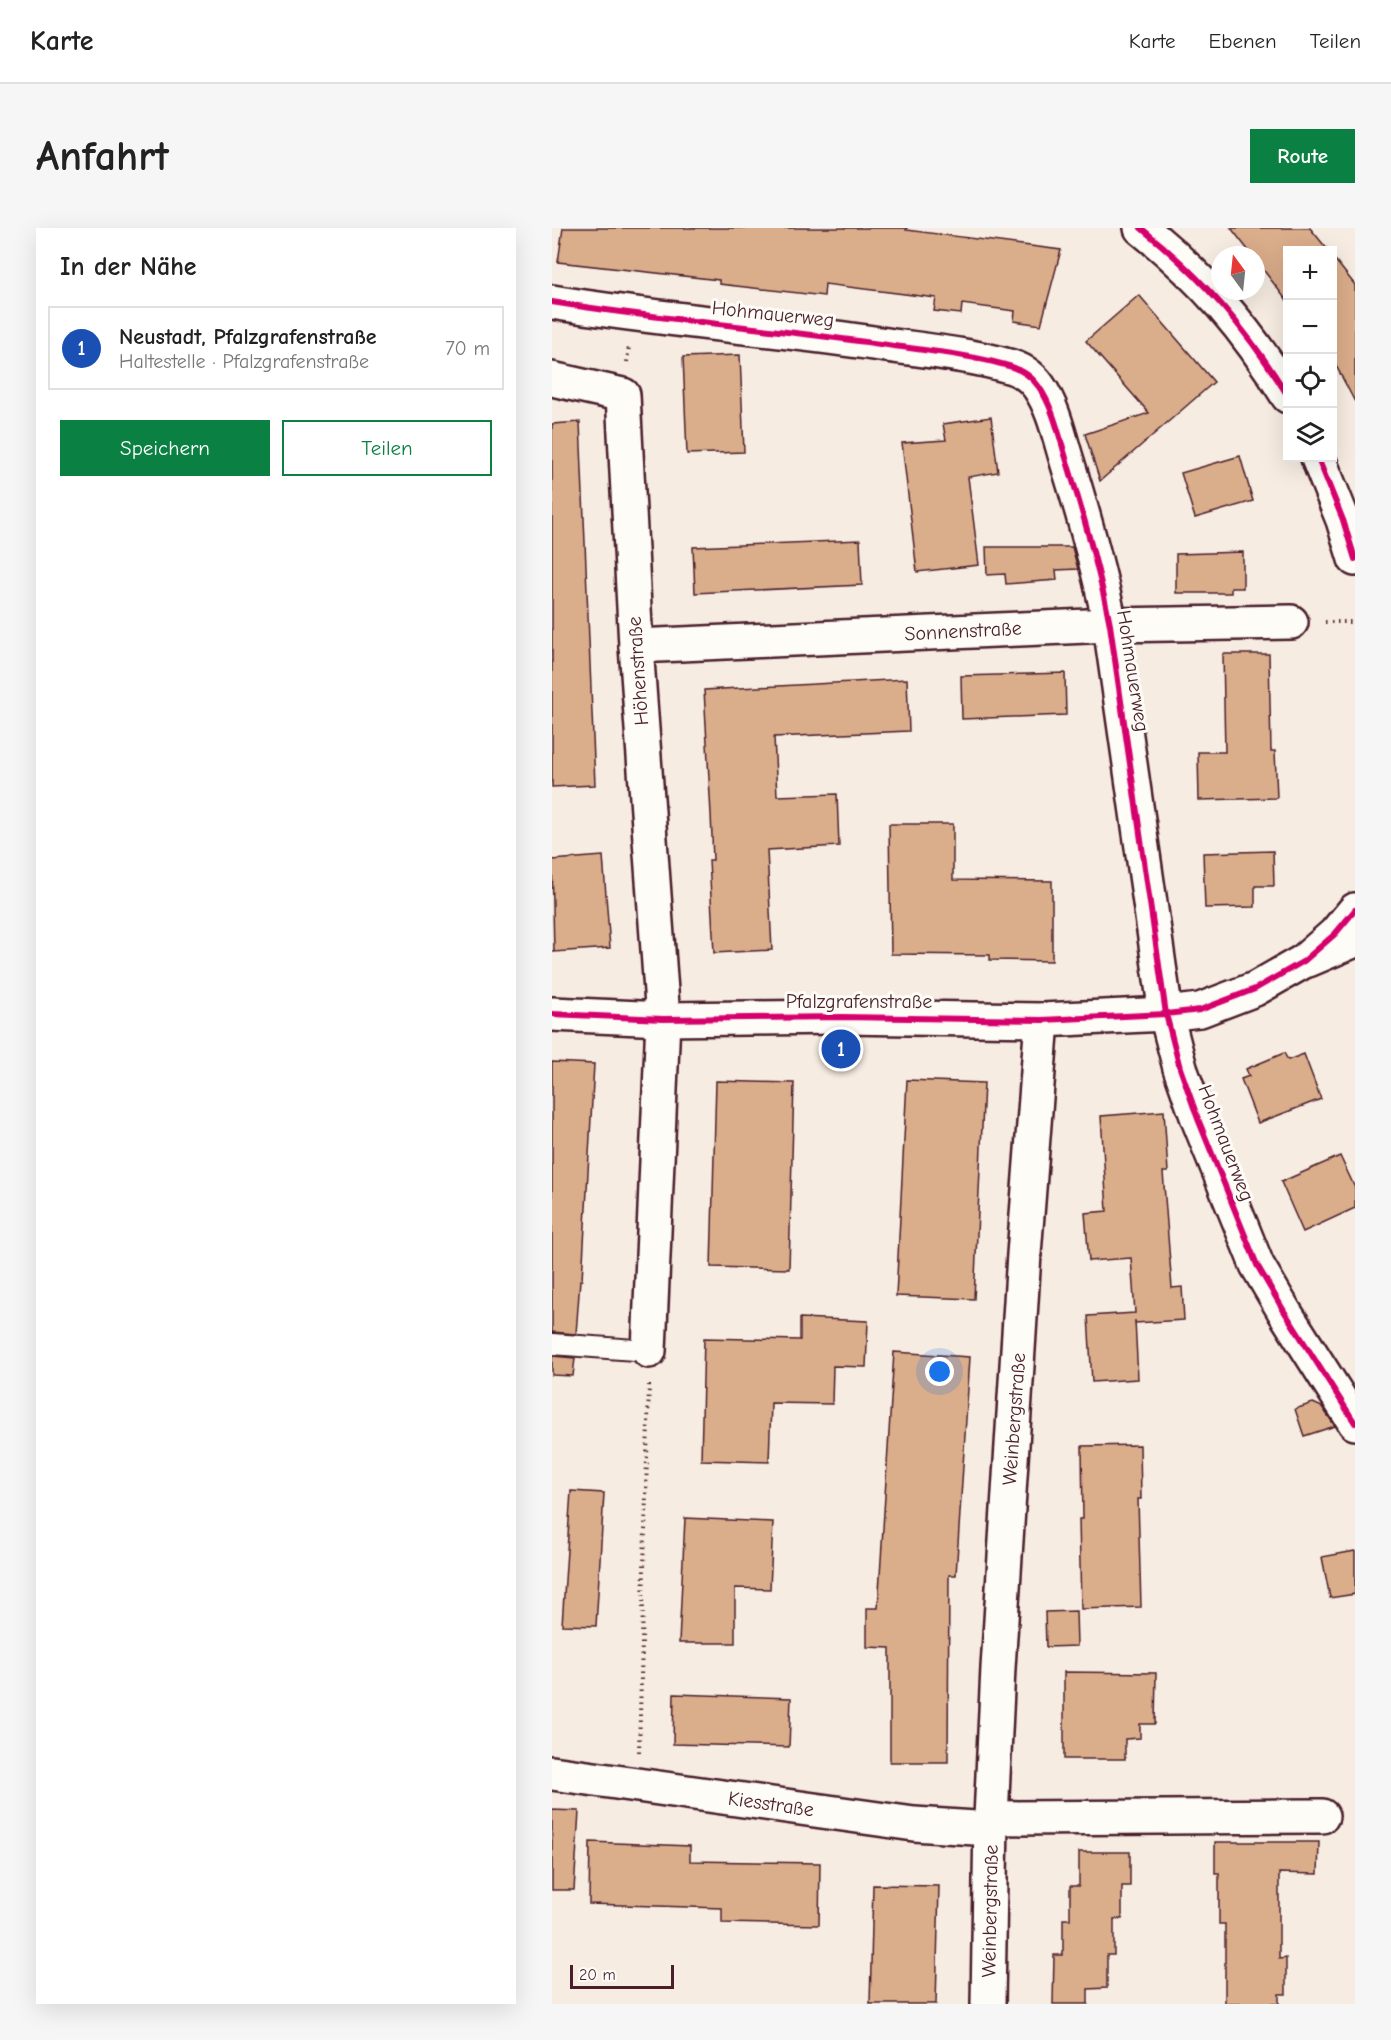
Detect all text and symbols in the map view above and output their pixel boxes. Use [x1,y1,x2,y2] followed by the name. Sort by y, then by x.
[30,25,94,57] text: Karte
[1129,29,1176,53] text: Karte
[1209,29,1277,53] text: Ebenen
[1310,29,1361,53] text: Teilen
[1250,129,1355,183] button: Route
[36,132,169,181] text: Anfahrt
[1211,246,1265,300] north arrow
[1283,246,1337,462] map controls
[1283,246,1337,300] button: +
[60,252,197,282] text: In der Nähe
[711,296,835,332] street label: Hohmauerweg
[1283,300,1337,354] button: −
[119,324,377,350] text: Neustadt, Pfalzgrafenstraße
[78,337,85,360] text: 1
[445,337,490,360] text: 70 m
[119,350,369,373] text: Haltestelle · Pfalzgrafenstraße
[1283,354,1337,408] button: locate
[1283,408,1337,462] button: layers
[60,420,270,476] button: Speichern
[282,420,492,476] button: Teilen
[1112,608,1154,734] street label: Hohmauerweg
[623,616,653,726] street label: Höhenstraße
[904,616,1022,646] street label: Sonnenstraße
[786,990,932,1013] street label: Pfalzgrafenstraße
[822,1026,860,1072] pin: 1
[1193,1081,1259,1205] street label: Hohmauerweg
[998,1352,1030,1486] street label: Weinbergstraße
[925,1357,954,1386] your location
[727,1787,815,1821] street label: Kiesstraße
[977,1844,1003,1978] street label: Weinbergstraße
[570,1962,674,1990] scale bar
[579,1966,616,1984] text: 20 m

